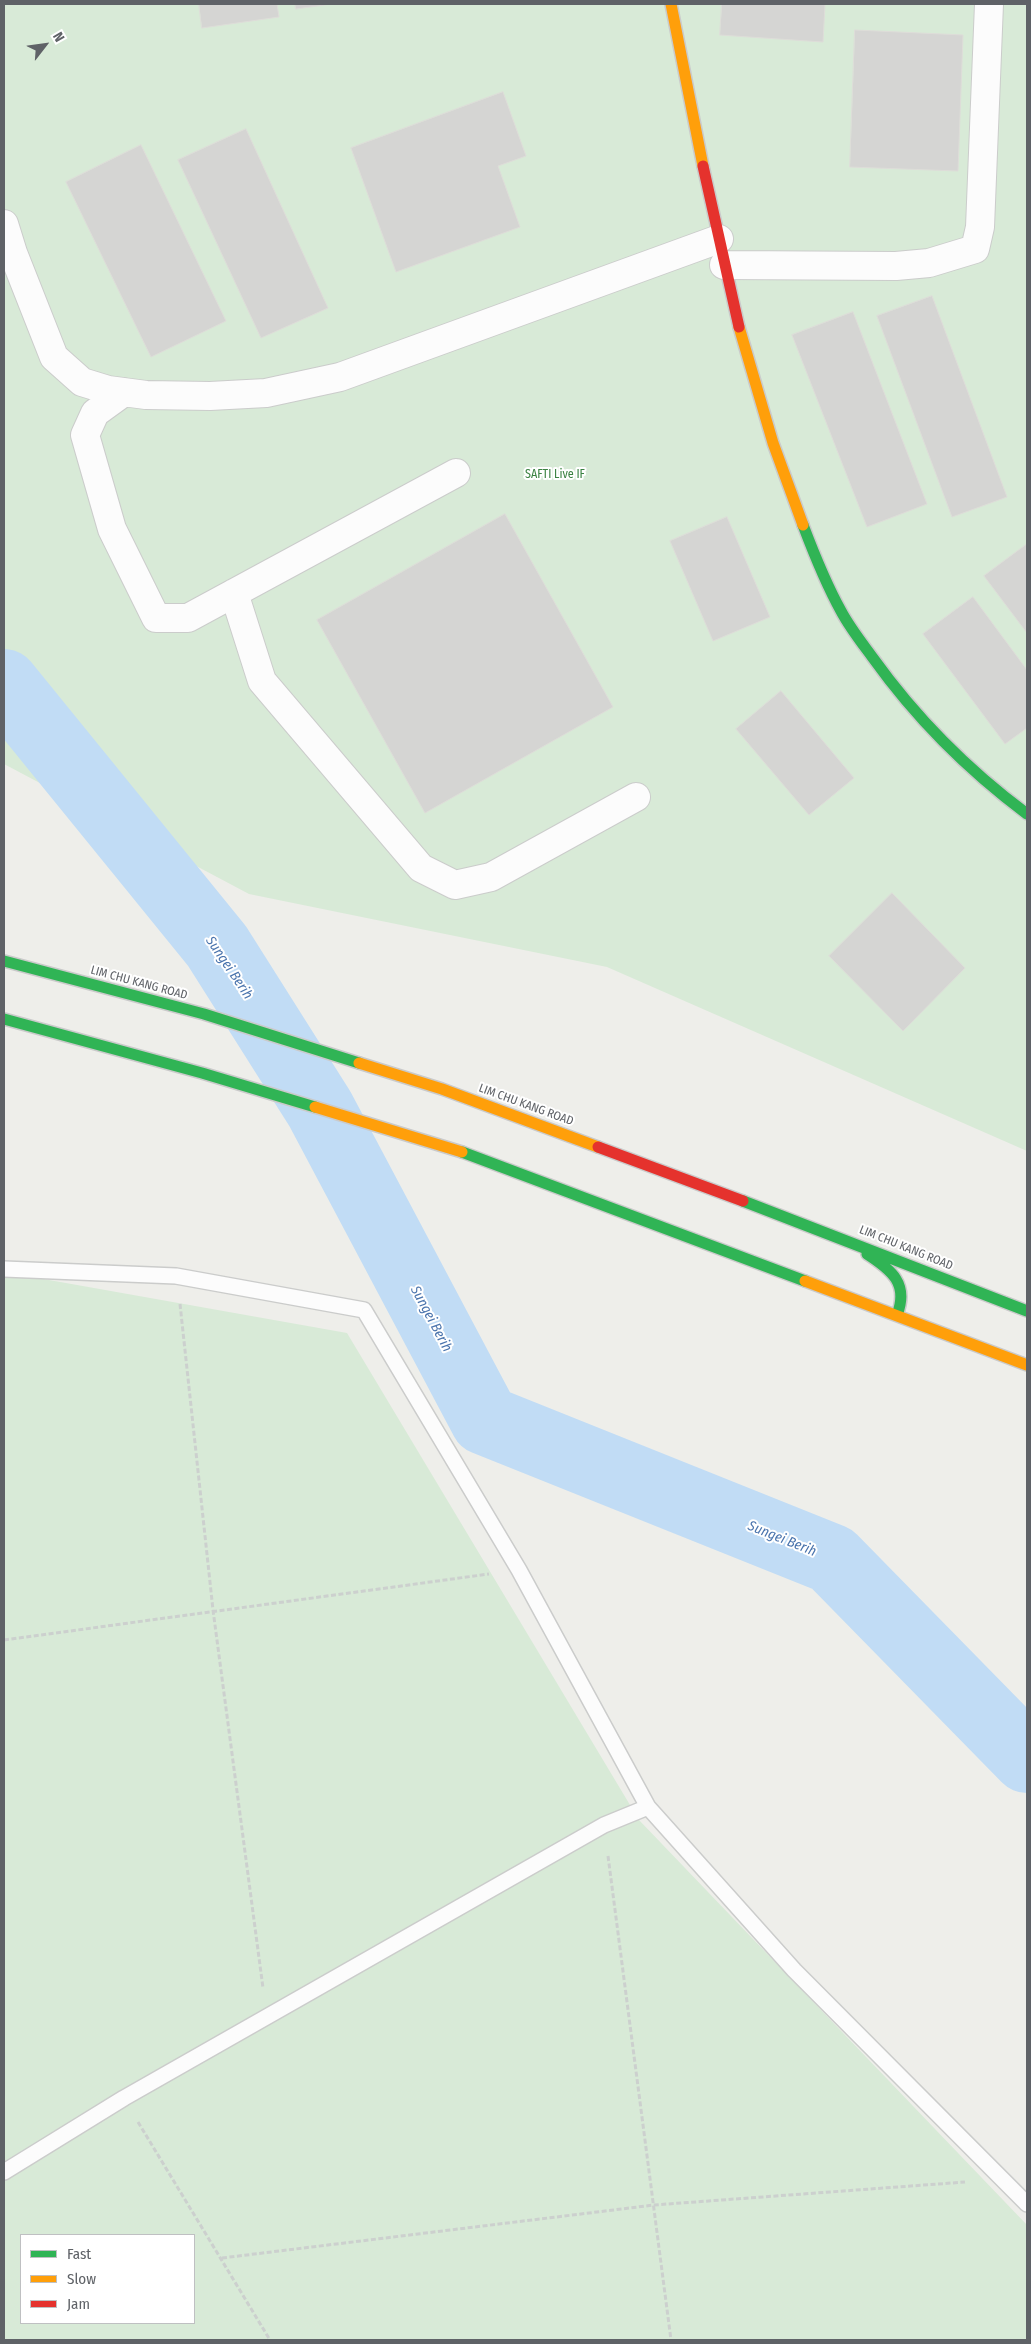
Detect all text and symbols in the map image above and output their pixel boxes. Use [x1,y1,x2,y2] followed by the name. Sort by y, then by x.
[20,20,70,70] north arrow
[49,29,68,45] text: N
[525,468,585,482] park label: SAFTI Live IF
[202,933,256,1003] water label: Sungei Berih
[89,963,189,1003] street label: LIM CHU KANG ROAD
[477,1081,575,1129] street label: LIM CHU KANG ROAD
[857,1223,955,1273] street label: LIM CHU KANG ROAD
[407,1283,455,1355] water label: Sungei Berih
[745,1518,819,1560] water label: Sungei Berih
[20,2234,195,2324] legend
[67,2245,91,2263] text: Fast
[67,2270,96,2288] text: Slow
[67,2295,90,2313] text: Jam

